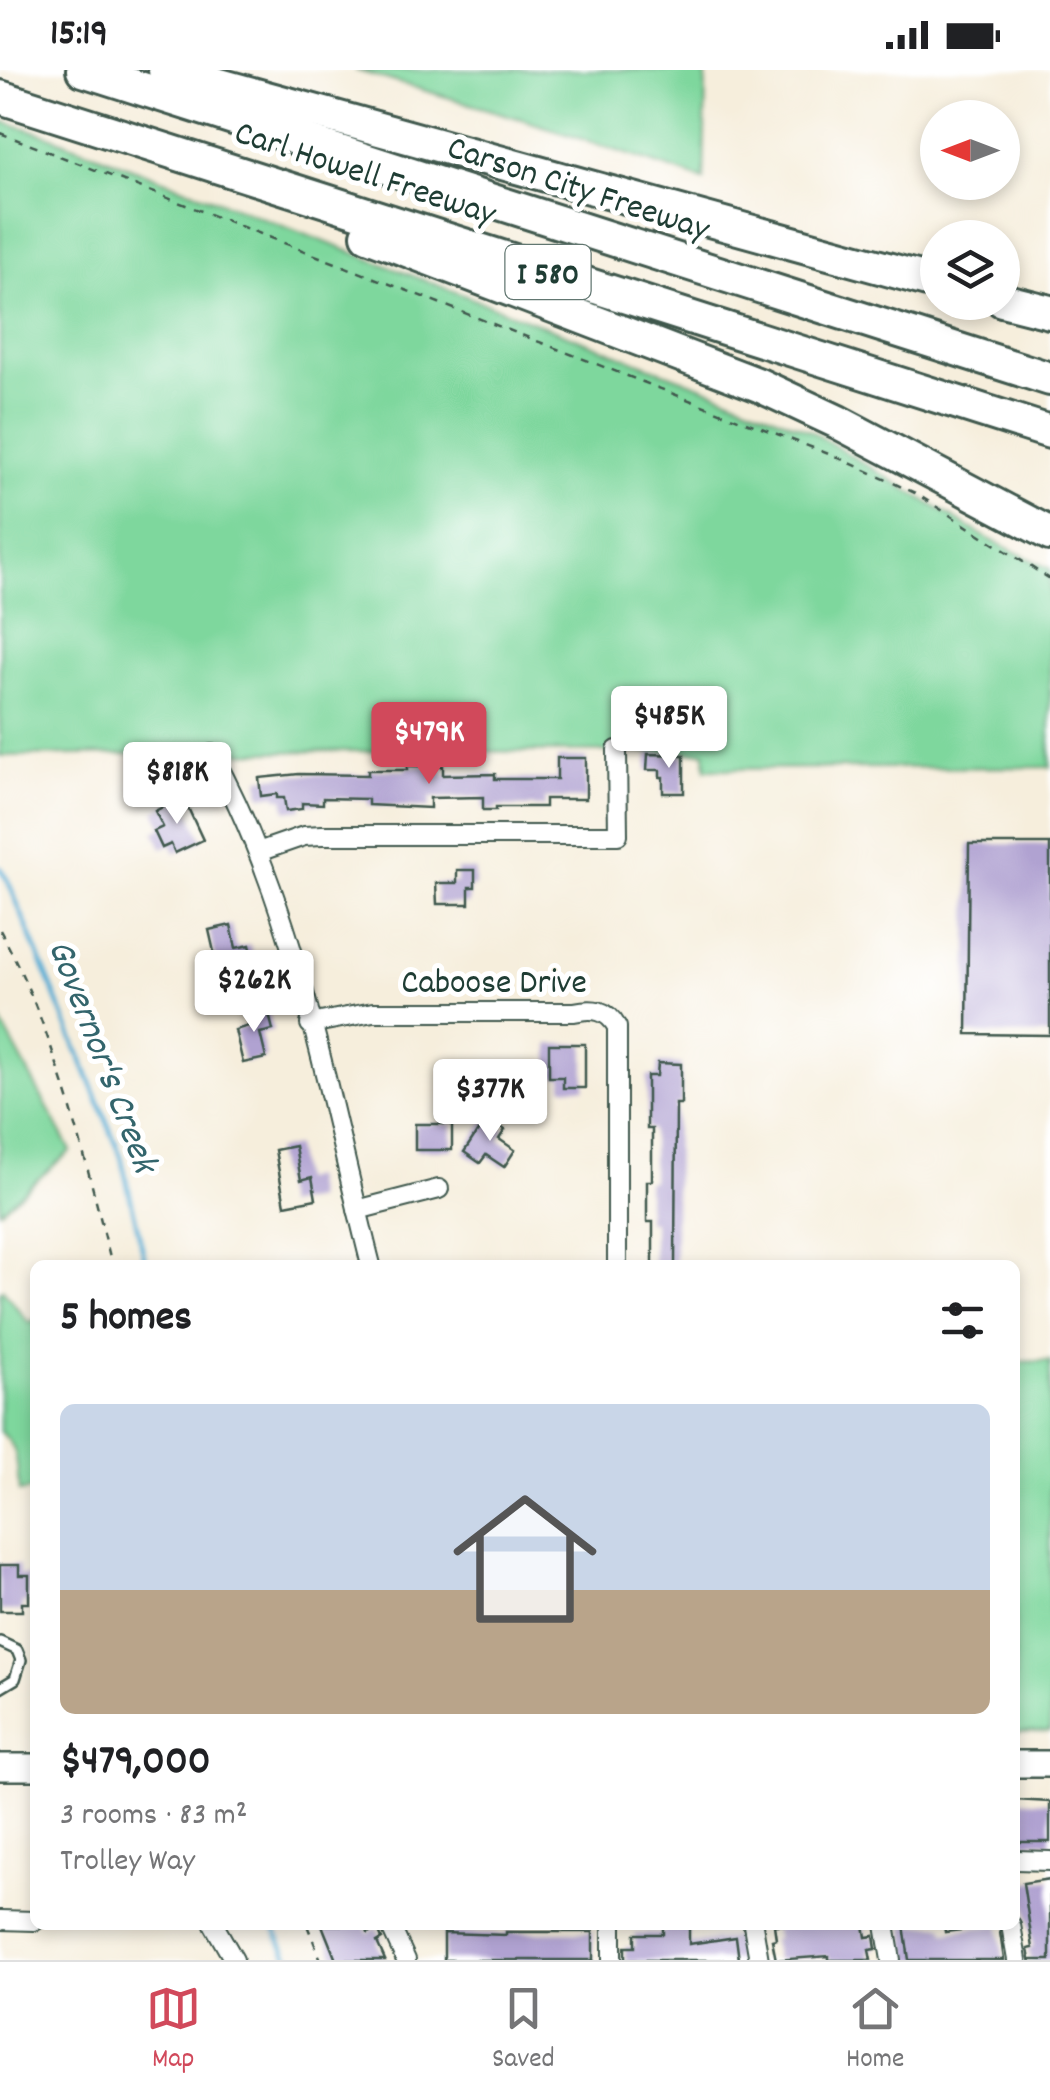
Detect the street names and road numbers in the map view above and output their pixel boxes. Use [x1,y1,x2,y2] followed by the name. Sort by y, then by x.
[228,110,502,242] street label: Carl Howell Freeway
[440,125,716,257] street label: Carson City Freeway
[506,245,590,299] road number: I 580
[401,960,587,1010] street label: Caboose Drive

